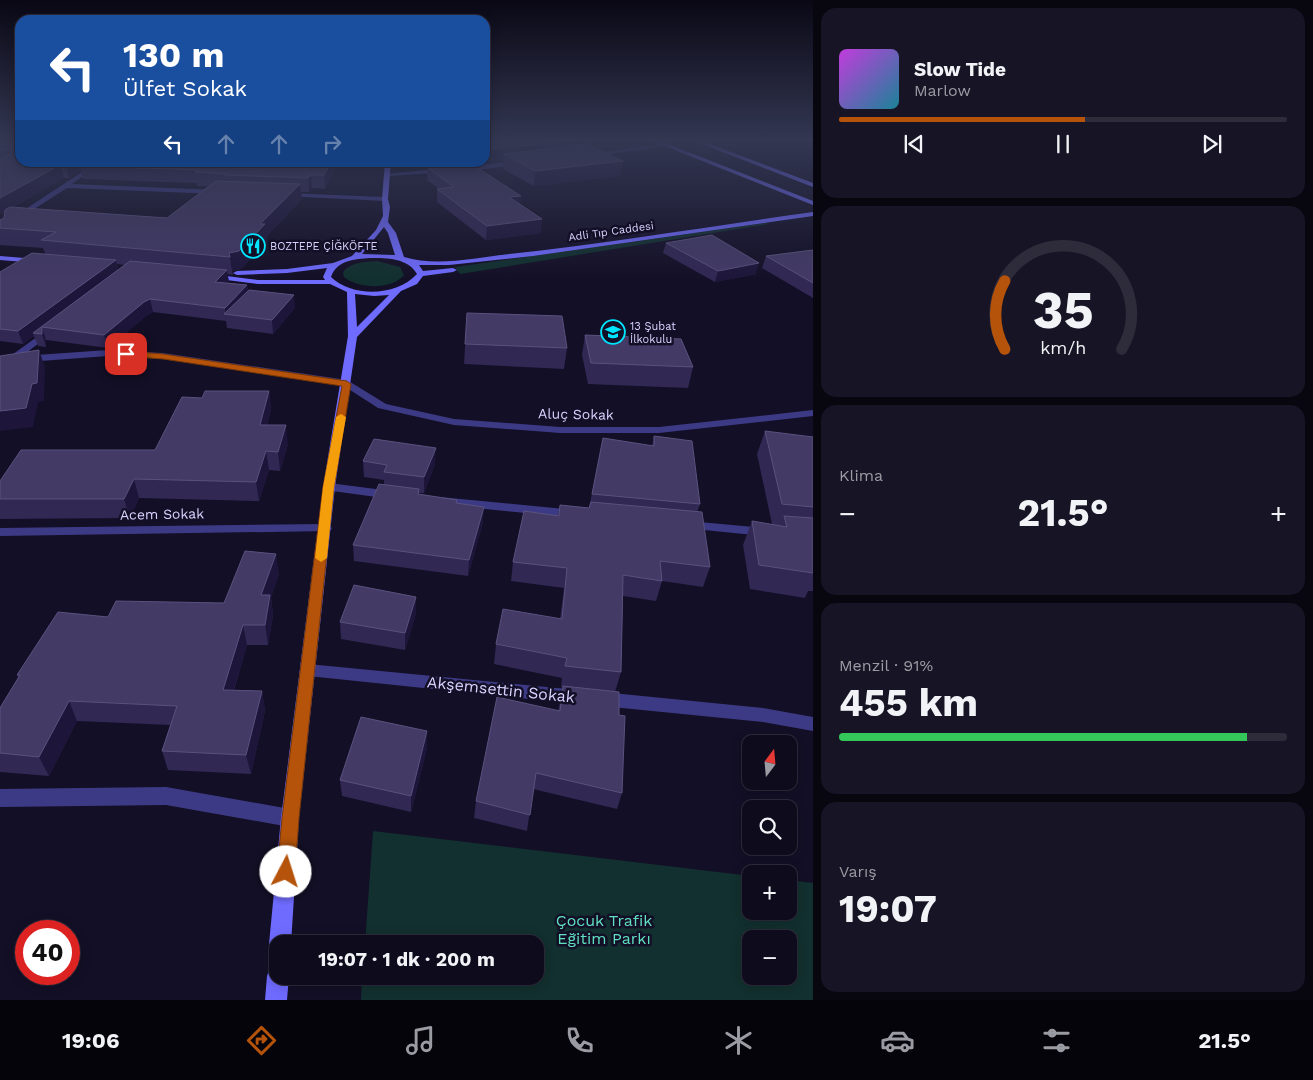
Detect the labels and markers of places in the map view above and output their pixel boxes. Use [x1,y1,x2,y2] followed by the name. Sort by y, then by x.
[240,233,266,259] restaurant icon: BOZTEPE ÇİĞKÖFTE
[270,239,378,253] place label: BOZTEPE ÇİĞKÖFTE
[600,319,626,345] school or university icon: 13 Şubat İlkokulu
[630,320,676,346] place label: 13 Şubat İlkokulu
[105,333,147,375] pin

